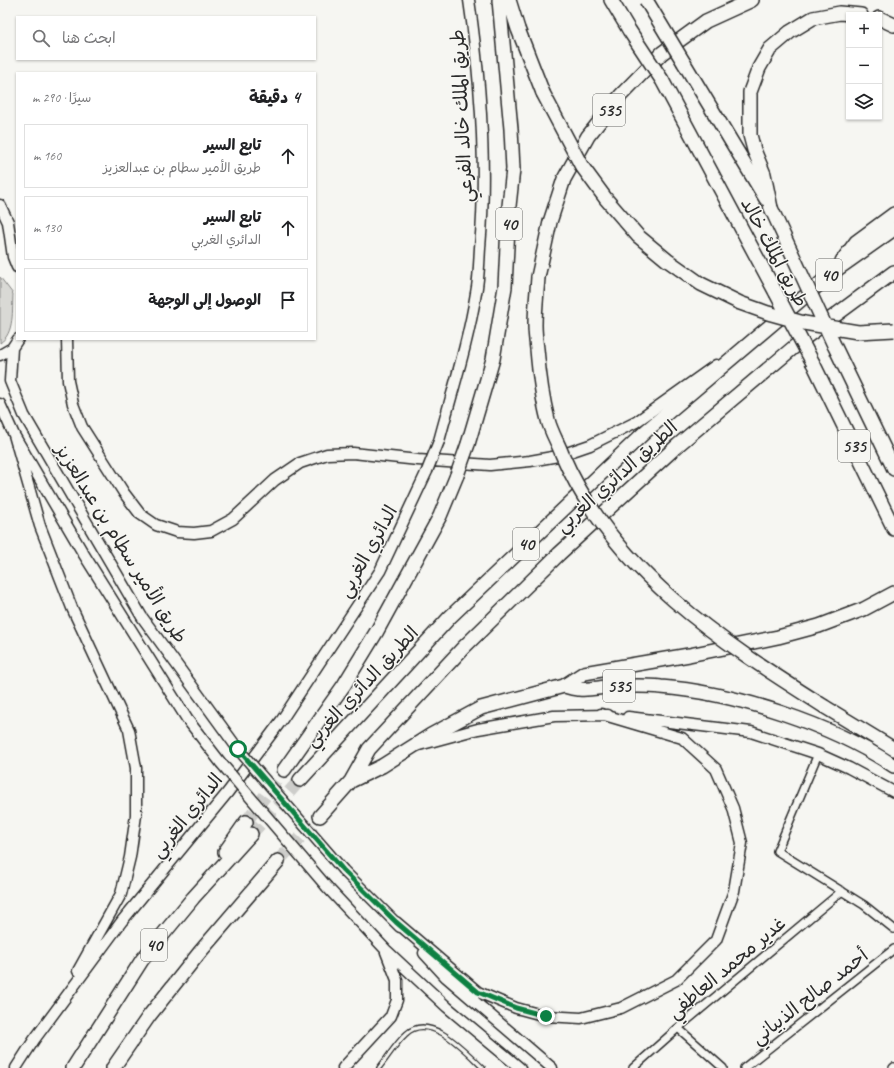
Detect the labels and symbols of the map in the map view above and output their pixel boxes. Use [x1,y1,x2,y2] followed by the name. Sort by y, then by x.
[445,28,483,203] street label: طريق الملك خالد الفرعي
[593,94,625,126] road number: 535
[735,194,813,311] street label: طريق الملك خالد
[496,208,522,240] road number: 40
[816,259,842,291] road number: 40
[551,415,686,541] street label: الطريق الدائري الغربي
[838,430,870,462] road number: 535
[47,437,193,649] street label: طريق الأمير سطام بن عبدالعزيز
[333,501,407,604] street label: الدائري الغربي
[513,528,539,560] road number: 40
[300,621,427,755] street label: الطريق الدائري الغربي
[603,670,635,702] road number: 535
[229,740,247,758] route start
[145,768,231,865] street label: الدائري الغربي
[663,911,793,1027] street label: غدير محمد العاطفي
[141,929,167,961] road number: 40
[746,943,876,1053] street label: أحمد صالح الذبياني
[537,1007,555,1025] route end

